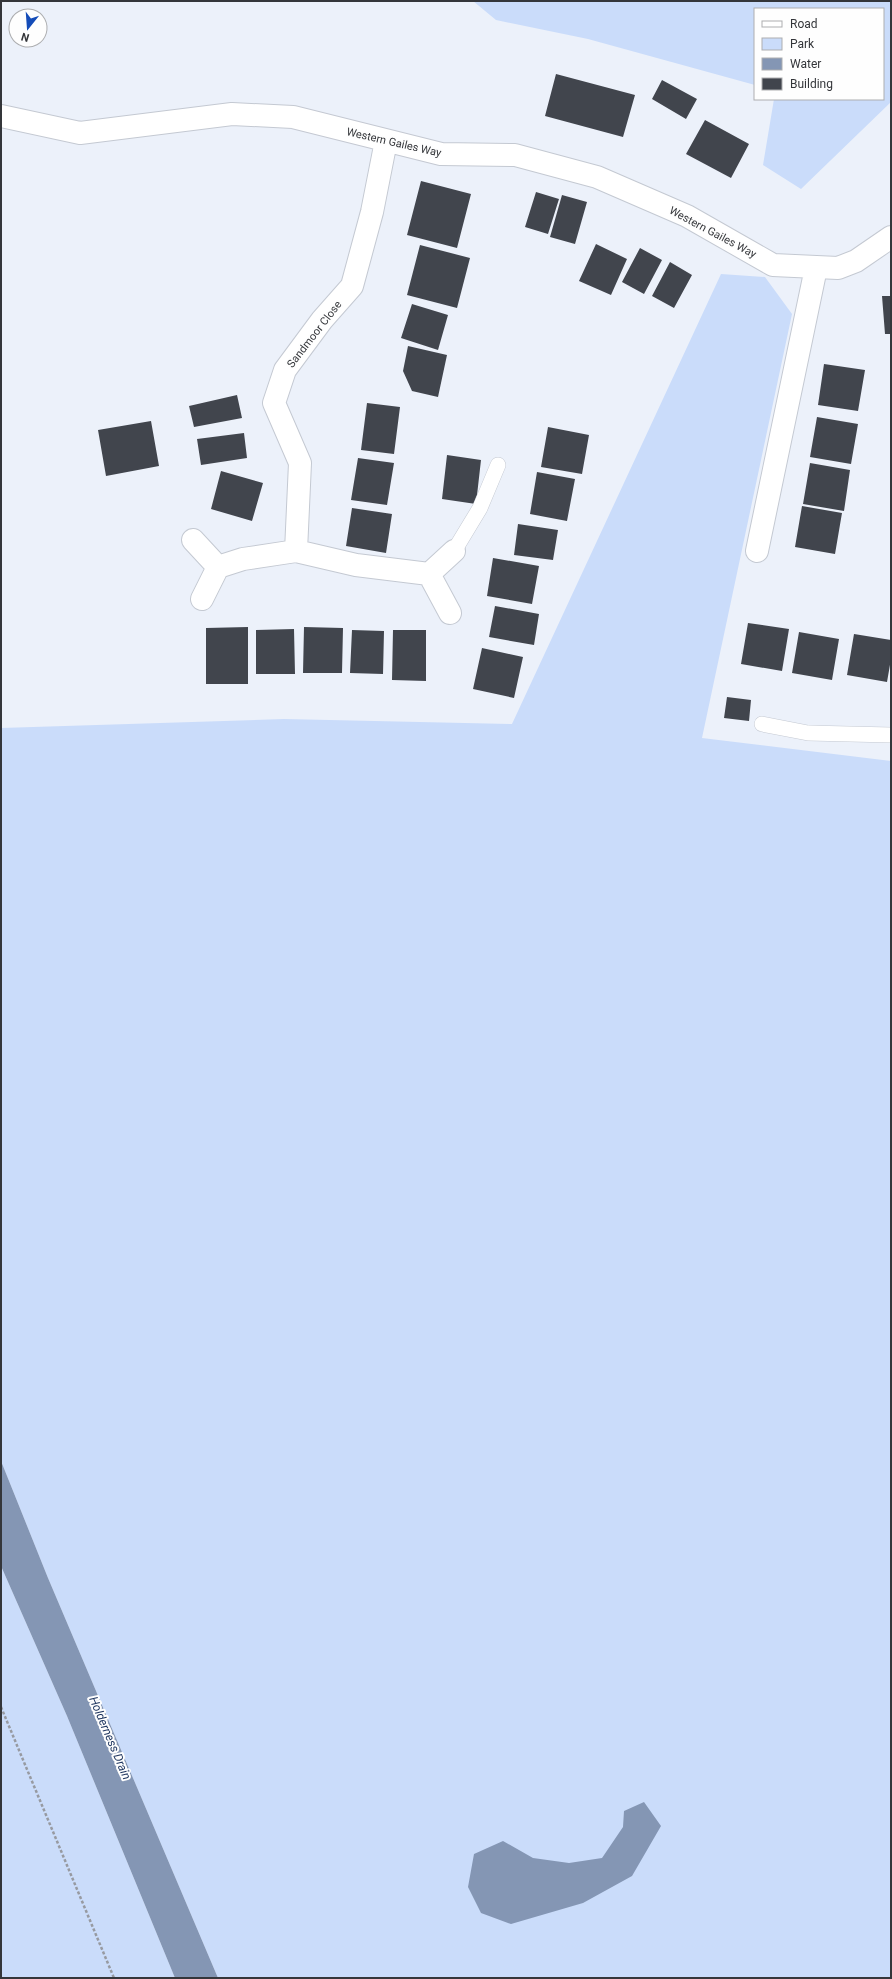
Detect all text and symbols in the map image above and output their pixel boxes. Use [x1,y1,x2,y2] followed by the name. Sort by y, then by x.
[8,8,48,48] north arrow
[754,8,884,100] legend
[790,17,818,31] text: Road
[19,30,31,44] text: N
[790,37,815,51] text: Park
[790,57,821,71] text: Water
[790,77,833,91] text: Building
[345,125,443,160] street label: Western Gailes Way
[667,204,759,261] street label: Western Gailes Way
[284,298,345,370] street label: Sandmoor Close
[86,1694,134,1782] water label: Holderness Drain

